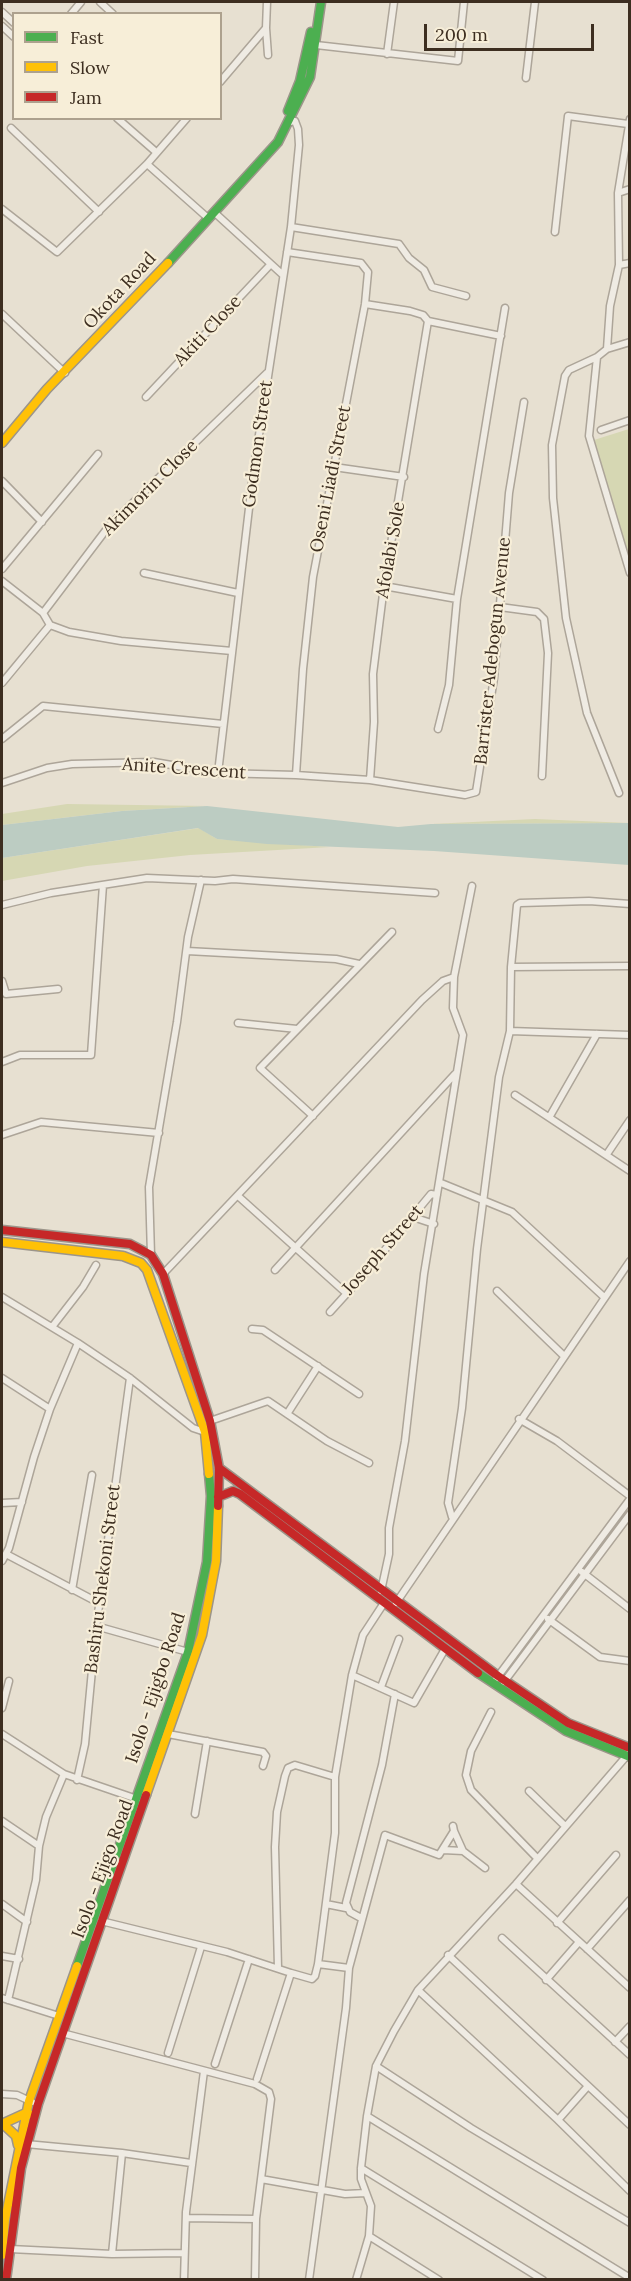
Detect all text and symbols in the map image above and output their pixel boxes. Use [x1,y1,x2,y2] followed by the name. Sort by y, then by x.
[12,12,222,120] legend
[427,12,596,50] scale bar
[435,23,488,46] text: 200 m
[70,26,104,49] text: Fast
[70,56,110,79] text: Slow
[70,86,102,109] text: Jam
[79,248,161,334] street label: Okota Road
[170,291,246,371] street label: Akiti Close
[238,379,278,509] street label: Godmon Street
[306,404,356,554] street label: Oseni Liadi Street
[97,435,203,541] street label: Akimorin Close
[372,500,410,600] street label: Afolabi Sole
[470,536,516,766] street label: Barrister Adebogun Avenue
[121,754,247,784] street label: Anite Crescent
[338,1200,428,1300] street label: Joseph Street
[81,1483,125,1675] street label: Bashiru Shekoni Street
[121,1610,191,1766] street label: Isolo - Ejigbo Road
[68,1797,138,1941] street label: Isolo - Ejigo Road

